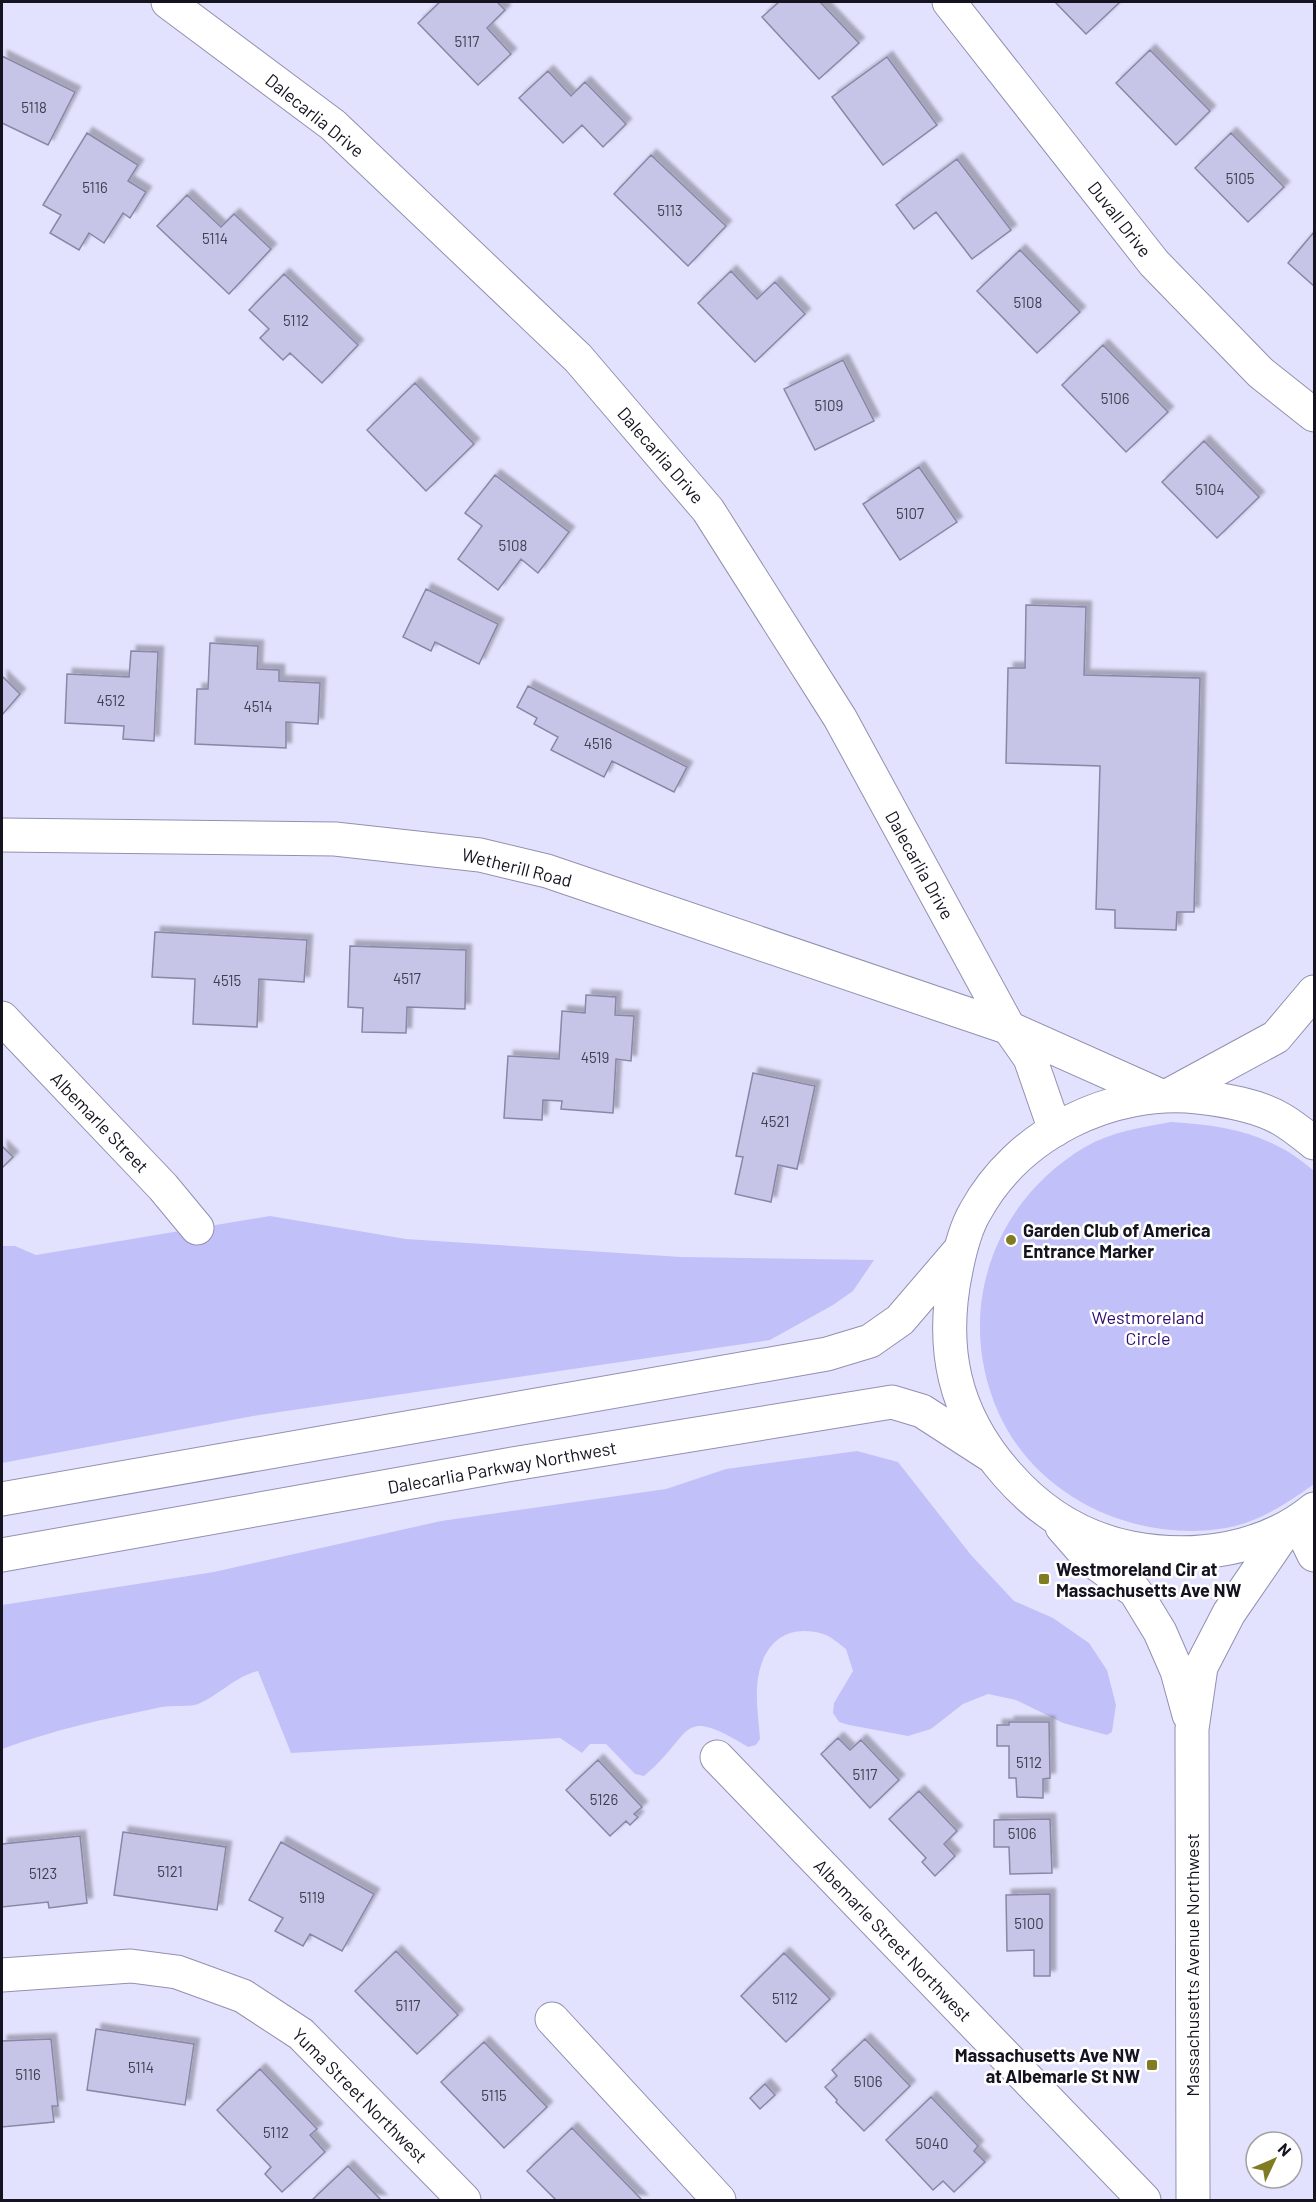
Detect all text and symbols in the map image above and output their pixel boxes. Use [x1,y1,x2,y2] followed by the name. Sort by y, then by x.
[455,32,479,50] house number: 5117
[261,68,369,162] street label: Dalecarlia Drive
[21,98,47,116] house number: 5118
[1226,169,1254,187] house number: 5105
[1084,177,1156,261] street label: Duvall Drive
[82,178,108,196] house number: 5116
[657,201,683,219] house number: 5113
[202,229,228,247] house number: 5114
[1014,293,1042,311] house number: 5108
[283,311,309,329] house number: 5112
[1101,389,1129,407] house number: 5106
[815,396,843,414] house number: 5109
[613,402,709,508] street label: Dalecarlia Drive
[1195,480,1225,498] house number: 5104
[896,504,924,522] house number: 5107
[499,536,527,554] house number: 5108
[97,691,125,709] house number: 4512
[243,697,273,715] house number: 4514
[584,734,612,752] house number: 4516
[881,807,959,923] street label: Dalecarlia Drive
[460,843,574,891] street label: Wetherill Road
[393,969,421,987] house number: 4517
[213,971,241,989] house number: 4515
[581,1048,609,1066] house number: 4519
[46,1067,154,1177] street label: Albemarle Street
[760,1112,790,1130] house number: 4521
[1023,1219,1210,1262] place label: Garden Club of America Entrance Marker
[1004,1233,1018,1247] marker: Garden Club of America Entrance Marker
[1092,1306,1204,1349] park label: Westmoreland Circle
[386,1436,618,1498] street label: Dalecarlia Parkway Northwest
[1056,1558,1241,1601] place label: Westmoreland Cir at Massachusetts Ave NW
[1037,1572,1051,1586] marker: Westmoreland Cir at Massachusetts Ave NW
[1016,1753,1042,1771] house number: 5112
[853,1765,877,1783] house number: 5117
[590,1790,618,1808] house number: 5126
[1008,1824,1036,1842] house number: 5106
[1181,1833,1203,2097] street label: Massachusetts Avenue Northwest
[810,1854,976,2026] street label: Albemarle Street Northwest
[157,1862,183,1880] house number: 5121
[29,1864,57,1882] house number: 5123
[299,1888,325,1906] house number: 5119
[1014,1914,1044,1932] house number: 5100
[772,1989,798,2007] house number: 5112
[396,1996,420,2014] house number: 5117
[288,2023,432,2167] street label: Yuma Street Northwest
[955,2044,1140,2087] place label: Massachusetts Ave NW at Albemarle St NW
[128,2058,154,2076] house number: 5114
[1145,2058,1159,2072] marker: Massachusetts Ave NW at Albemarle St NW
[15,2065,41,2083] house number: 5116
[854,2072,882,2090] house number: 5106
[481,2086,507,2104] house number: 5115
[263,2123,289,2141] house number: 5112
[1244,2130,1304,2190] north arrow
[916,2134,948,2152] house number: 5040
[1275,2139,1296,2160] text: N

